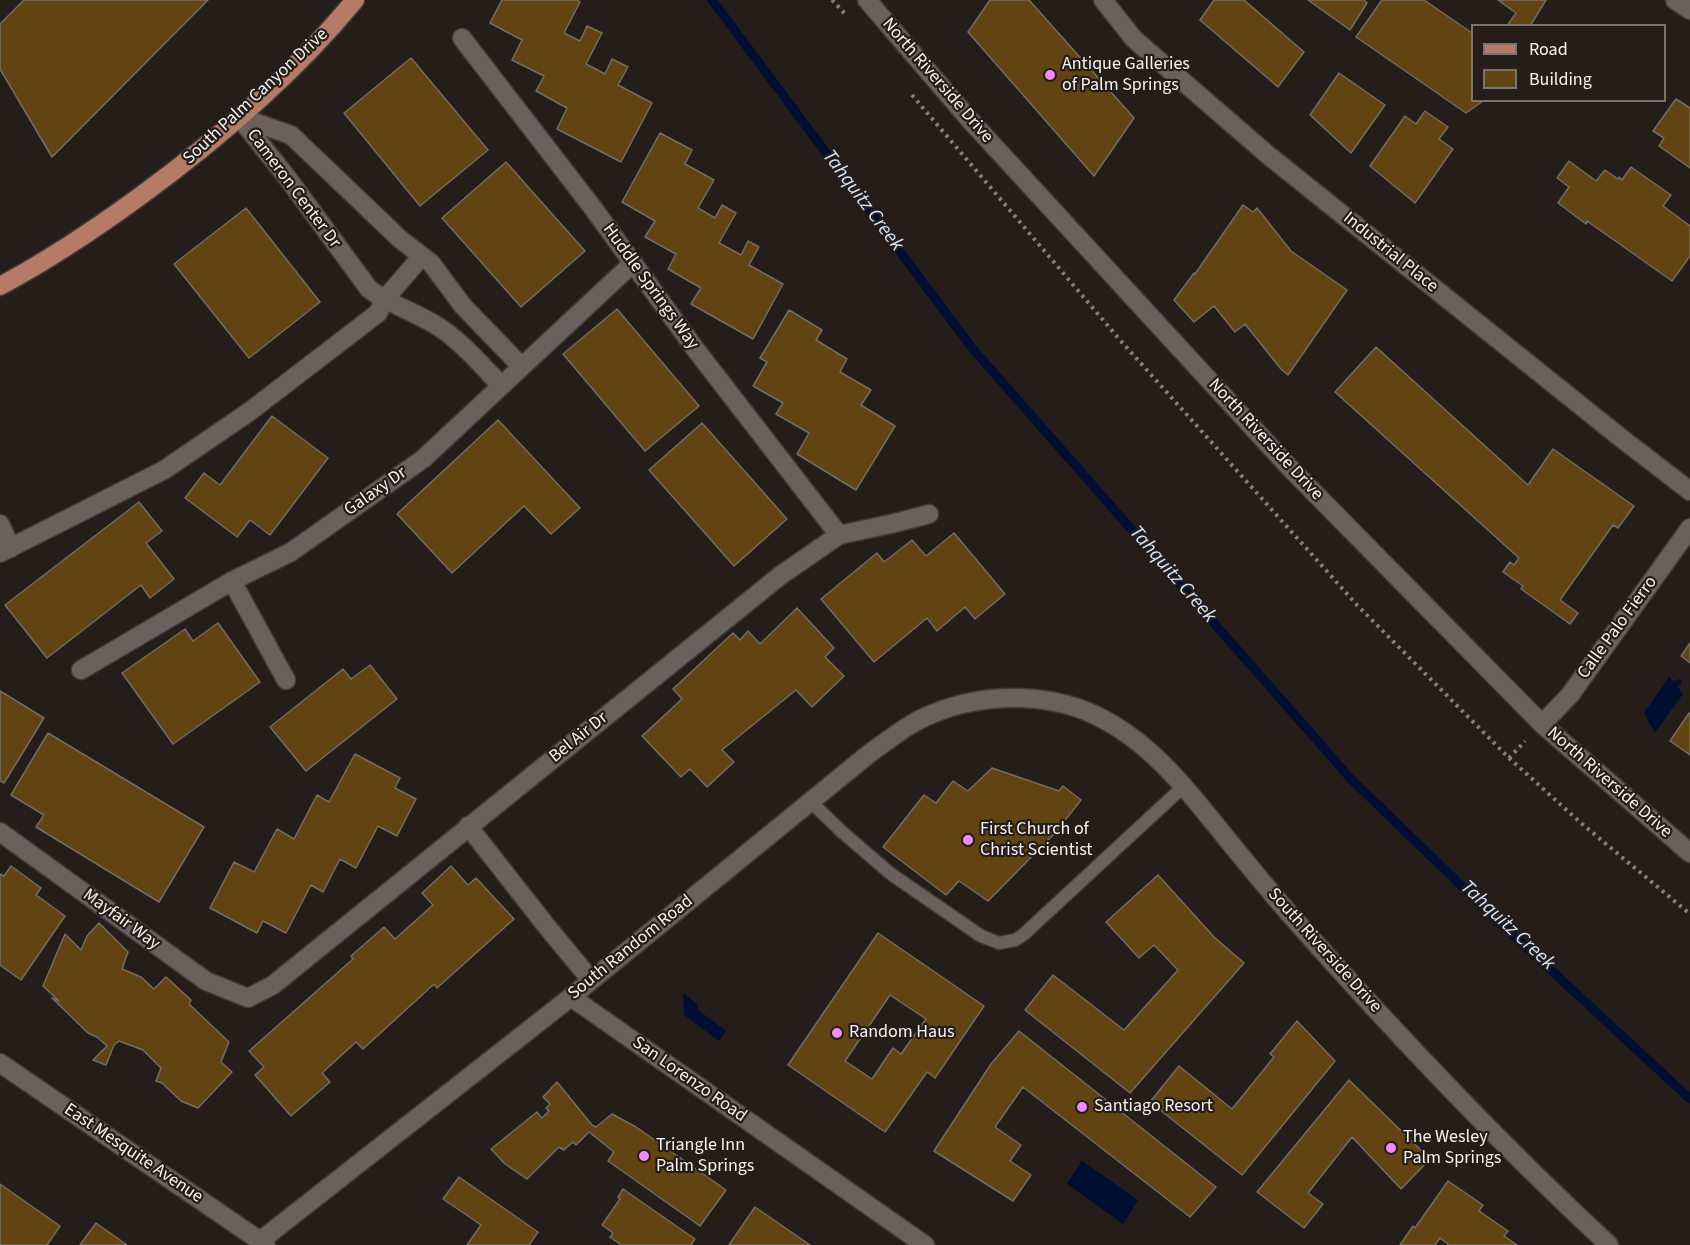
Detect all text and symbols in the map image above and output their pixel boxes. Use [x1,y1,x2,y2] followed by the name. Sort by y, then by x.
[877,14,997,148] street label: North Riverside Drive
[179,24,333,170] street label: South Palm Canyon Drive
[1471,24,1666,102] legend
[1529,37,1568,62] text: Road
[1062,54,1190,97] place label: Antique Galleries of Palm Springs
[1529,67,1592,92] text: Building
[1043,68,1057,82] marker: Antique Galleries of Palm Springs
[241,125,345,253] street label: Cameron Center Dr
[816,146,908,256] water label: Tahquitz Creek
[1338,208,1442,298] street label: Industrial Place
[597,220,703,354] street label: Huddle Springs Way
[1203,375,1327,505] street label: North Riverside Drive
[341,463,411,521] street label: Galaxy Dr
[1123,522,1221,628] water label: Tahquitz Creek
[1573,572,1663,684] street label: Calle Palo Fierro
[545,708,613,768] street label: Bel Air Dr
[1542,723,1676,843] street label: North Riverside Drive
[980,819,1092,862] place label: First Church of Christ Scientist
[961,833,975,847] marker: First Church of Christ Scientist
[1455,876,1559,976] water label: Tahquitz Creek
[1262,884,1386,1018] street label: South Riverside Drive
[78,885,164,955] street label: Mayfair Way
[564,891,698,1005] street label: South Random Road
[849,1022,955,1044] place label: Random Haus
[830,1026,844,1040] marker: Random Haus
[628,1033,750,1127] street label: San Lorenzo Road
[1094,1096,1213,1118] place label: Santiago Resort
[59,1099,207,1209] street label: East Mesquite Avenue
[1075,1100,1089,1114] marker: Santiago Resort
[1403,1127,1501,1170] place label: The Wesley Palm Springs
[656,1135,754,1178] place label: Triangle Inn Palm Springs
[1384,1141,1398,1155] marker: The Wesley Palm Springs
[637,1149,651,1163] marker: Triangle Inn Palm Springs

